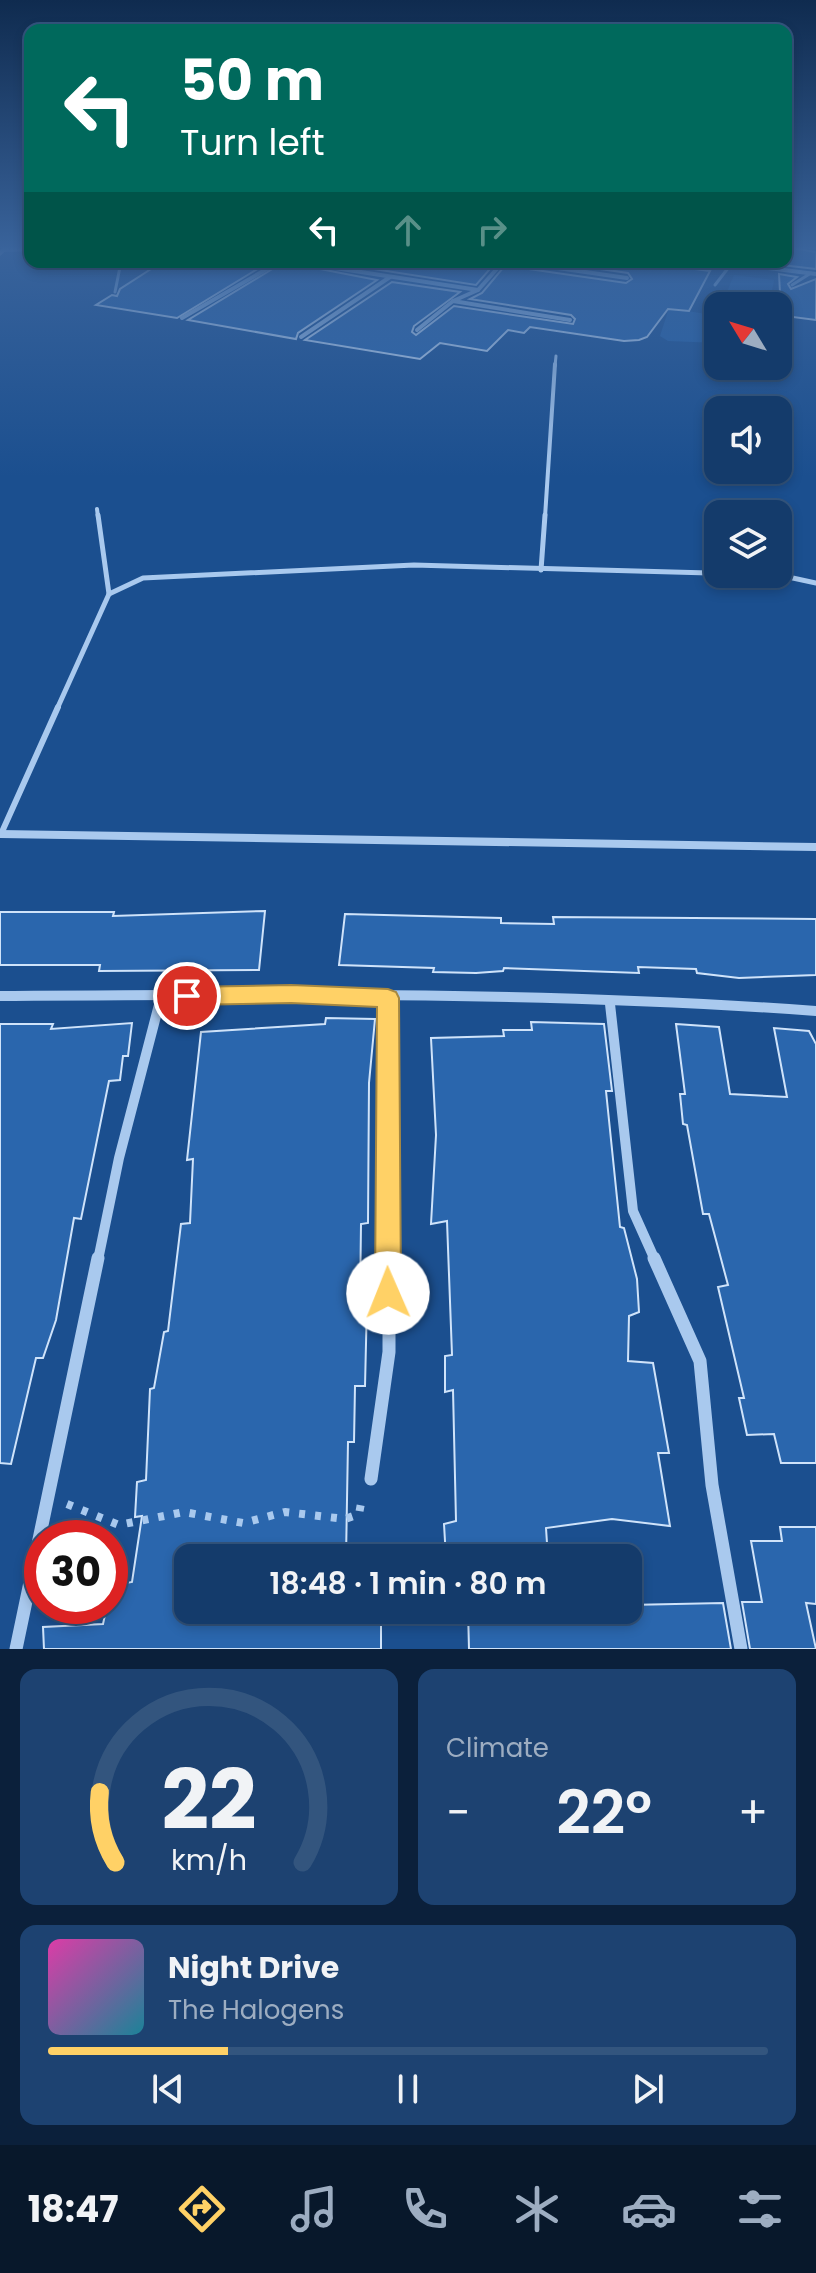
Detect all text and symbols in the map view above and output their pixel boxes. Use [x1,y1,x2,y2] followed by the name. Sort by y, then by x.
[180,41,324,120] text: 50 m
[48,56,152,160] icon: left
[180,117,325,168] text: Turn left
[302,208,346,252] icon: left
[386,208,430,252] icon: ahead
[470,208,514,252] icon: right
[704,292,792,380] north arrow
[704,292,792,588] map controls
[704,396,792,484] button: sound
[704,500,792,588] button: layers
[153,962,221,1030] pin
[165,974,209,1018] icon: arrive
[346,1251,430,1335] position arrow
[24,1520,128,1624] speed limit sign: 30
[270,1562,546,1605] text: 18:48 · 1 min · 80 m
[446,1730,549,1766] text: Climate
[161,1742,257,1858] text: 22
[556,1771,652,1855] text: 22°
[446,1782,470,1843] text: −
[738,1782,768,1843] text: +
[171,1840,247,1880] text: km/h
[168,1946,339,1989] text: Night Drive
[168,1992,344,2028] text: The Halogens
[146,2067,190,2111] icon: previous
[386,2067,430,2111] icon: pause
[626,2067,670,2111] icon: next
[174,2181,230,2237] icon: directions
[286,2181,342,2237] icon: music
[397,2181,453,2237] icon: phone
[509,2181,565,2237] icon: climate
[621,2181,677,2237] icon: car
[732,2181,788,2237] icon: filters
[28,2184,119,2235] text: 18:47

